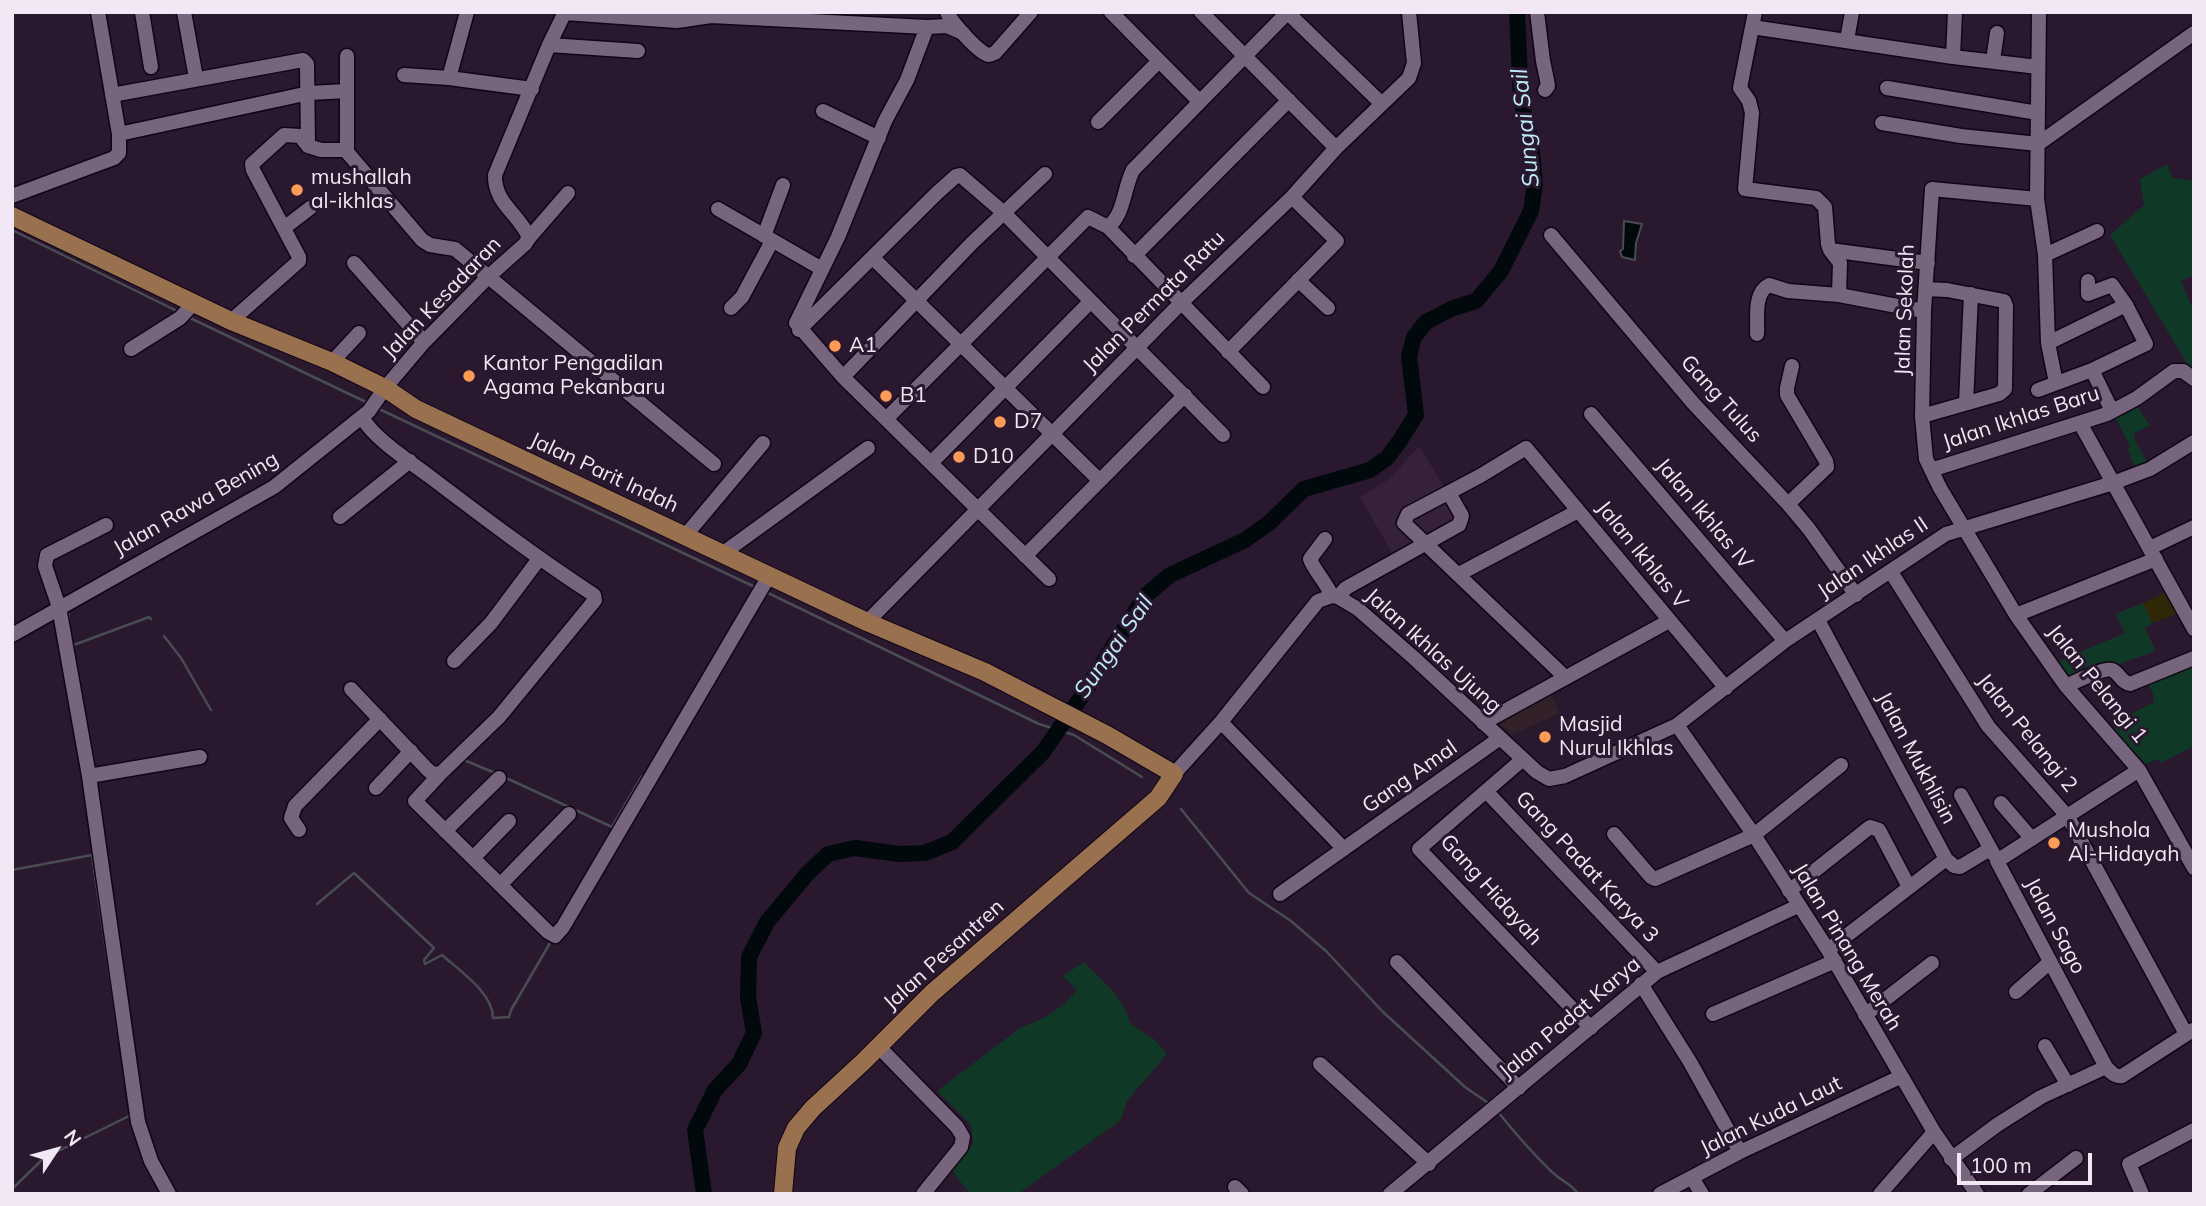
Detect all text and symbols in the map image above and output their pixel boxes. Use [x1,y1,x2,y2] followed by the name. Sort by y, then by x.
[1506,67,1546,189] water label: Sungai Sail
[311,165,412,215] place label: mushallah al-ikhlas
[289,182,305,198] marker: mushallah al-ikhlas
[1078,226,1230,378] street label: Jalan Permata Ratu
[377,232,507,364] street label: Jalan Kesadaran
[1890,244,1920,376] street label: Jalan Sekolah
[849,333,877,359] place label: A1
[827,338,843,354] marker: A1
[1675,350,1767,448] street label: Gang Tulus
[483,351,665,401] place label: Kantor Pengadilan Agama Pekanbaru
[461,368,477,384] marker: Kantor Pengadilan Agama Pekanbaru
[1939,381,2103,455] street label: Jalan Ikhlas Baru
[900,383,927,409] place label: B1
[878,388,894,404] marker: B1
[1014,409,1042,435] place label: D7
[992,414,1008,430] marker: D7
[526,427,682,519] street label: Jalan Parit Indah
[973,444,1014,470] place label: D10
[109,447,283,561] street label: Jalan Rawa Bening
[951,449,967,465] marker: D10
[1650,453,1758,575] street label: Jalan Ikhlas IV
[1591,496,1693,614] street label: Jalan Ikhlas V
[1813,512,1933,604] street label: Jalan Ikhlas II
[1360,583,1506,719] street label: Jalan Ikhlas Ujung
[1068,590,1160,704] water label: Sungai Sail
[2042,620,2152,748] street label: Jalan Pelangi 1
[1972,669,2082,797] street label: Jalan Pelangi 2
[1871,688,1961,828] street label: Jalan Mukhlisin
[1559,712,1674,762] place label: Masjid Nurul Ikhlas
[1537,729,1553,745] marker: Masjid Nurul Ikhlas
[1358,735,1462,819] street label: Gang Amal
[1510,786,1664,948] street label: Gang Padat Karya 3
[2068,818,2179,868] place label: Mushola Al-Hidayah
[1435,829,1547,951] street label: Gang Hidayah
[2046,835,2062,851] marker: Mushola Al-Hidayah
[1787,859,1907,1035] street label: Jalan Pinang Merah
[2019,874,2091,978] street label: Jalan Sago
[879,894,1009,1016] street label: Jalan Pesantren
[1494,952,1646,1084] street label: Jalan Padat Karya
[1696,1071,1846,1161] street label: Jalan Kuda Laut
[21,1115,91,1185] north arrow
[59,1125,87,1151] text: N
[1961,1140,2096,1184] scale bar
[1970,1152,2032,1178] text: 100 m

